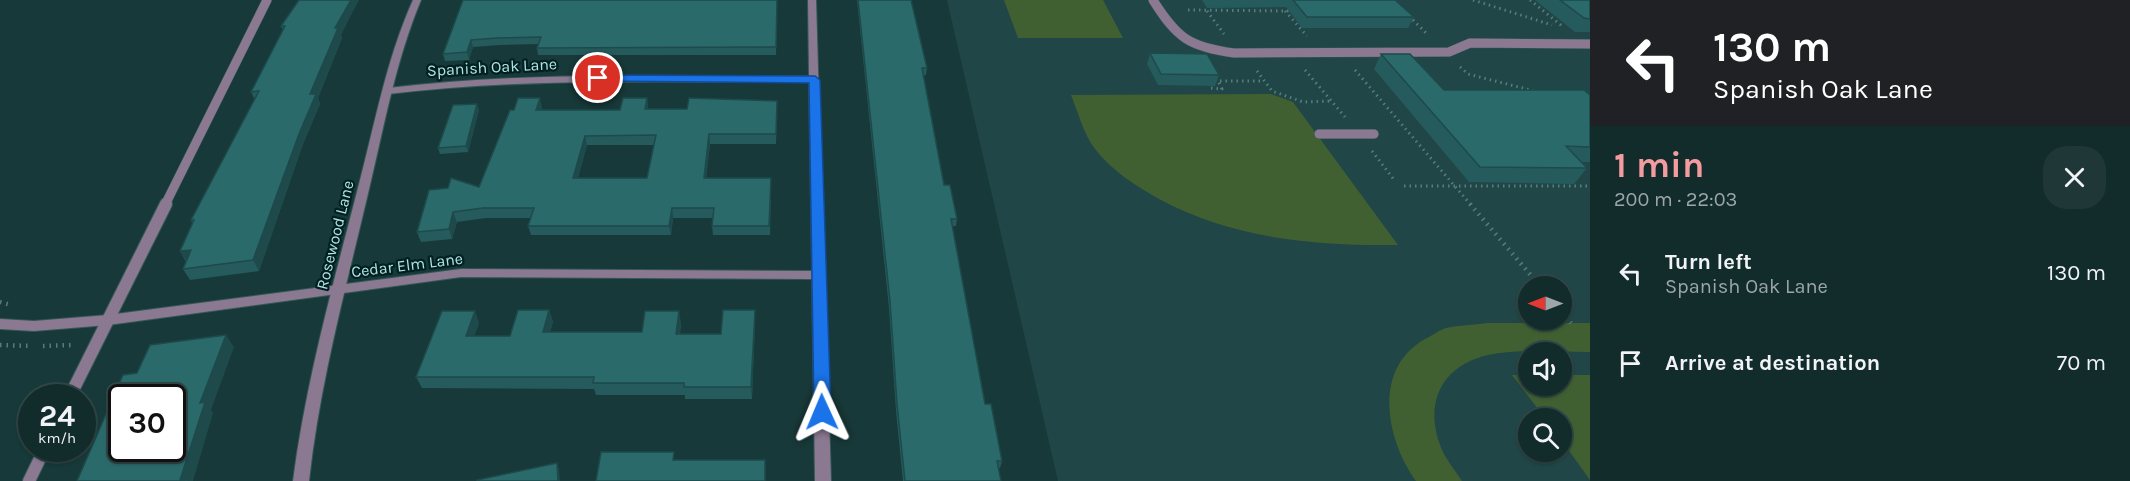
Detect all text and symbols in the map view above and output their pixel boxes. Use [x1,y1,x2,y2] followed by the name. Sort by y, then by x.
[1713,22,1831,72] text: 130 m
[1614,24,1692,102] icon: left
[572,52,623,103] pin
[426,54,558,80] street label: Spanish Oak Lane
[581,61,614,94] icon: arrive
[1713,73,1933,105] text: Spanish Oak Lane
[1614,144,1704,186] text: 1 min
[2043,146,2106,209] button: close
[312,179,358,291] street label: Rosewood Lane
[1614,188,1737,211] text: 200 m · 22:03
[350,249,464,281] street label: Cedar Elm Lane
[1665,249,1752,275] text: Turn left
[1614,257,1647,290] icon: left
[2047,260,2106,286] text: 130 m
[1665,275,1828,298] text: Spanish Oak Lane
[1518,276,1572,330] north arrow
[1518,276,1572,462] map controls
[1518,342,1572,396] button: sound
[1614,347,1647,380] icon: arrive
[1665,350,1880,376] text: Arrive at destination
[2057,350,2106,376] text: 70 m
[790,380,854,444] position arrow
[108,384,186,462] speed limit sign: 30
[39,398,75,434] text: 24
[1518,408,1572,462] button: search
[38,429,76,447] text: km/h

